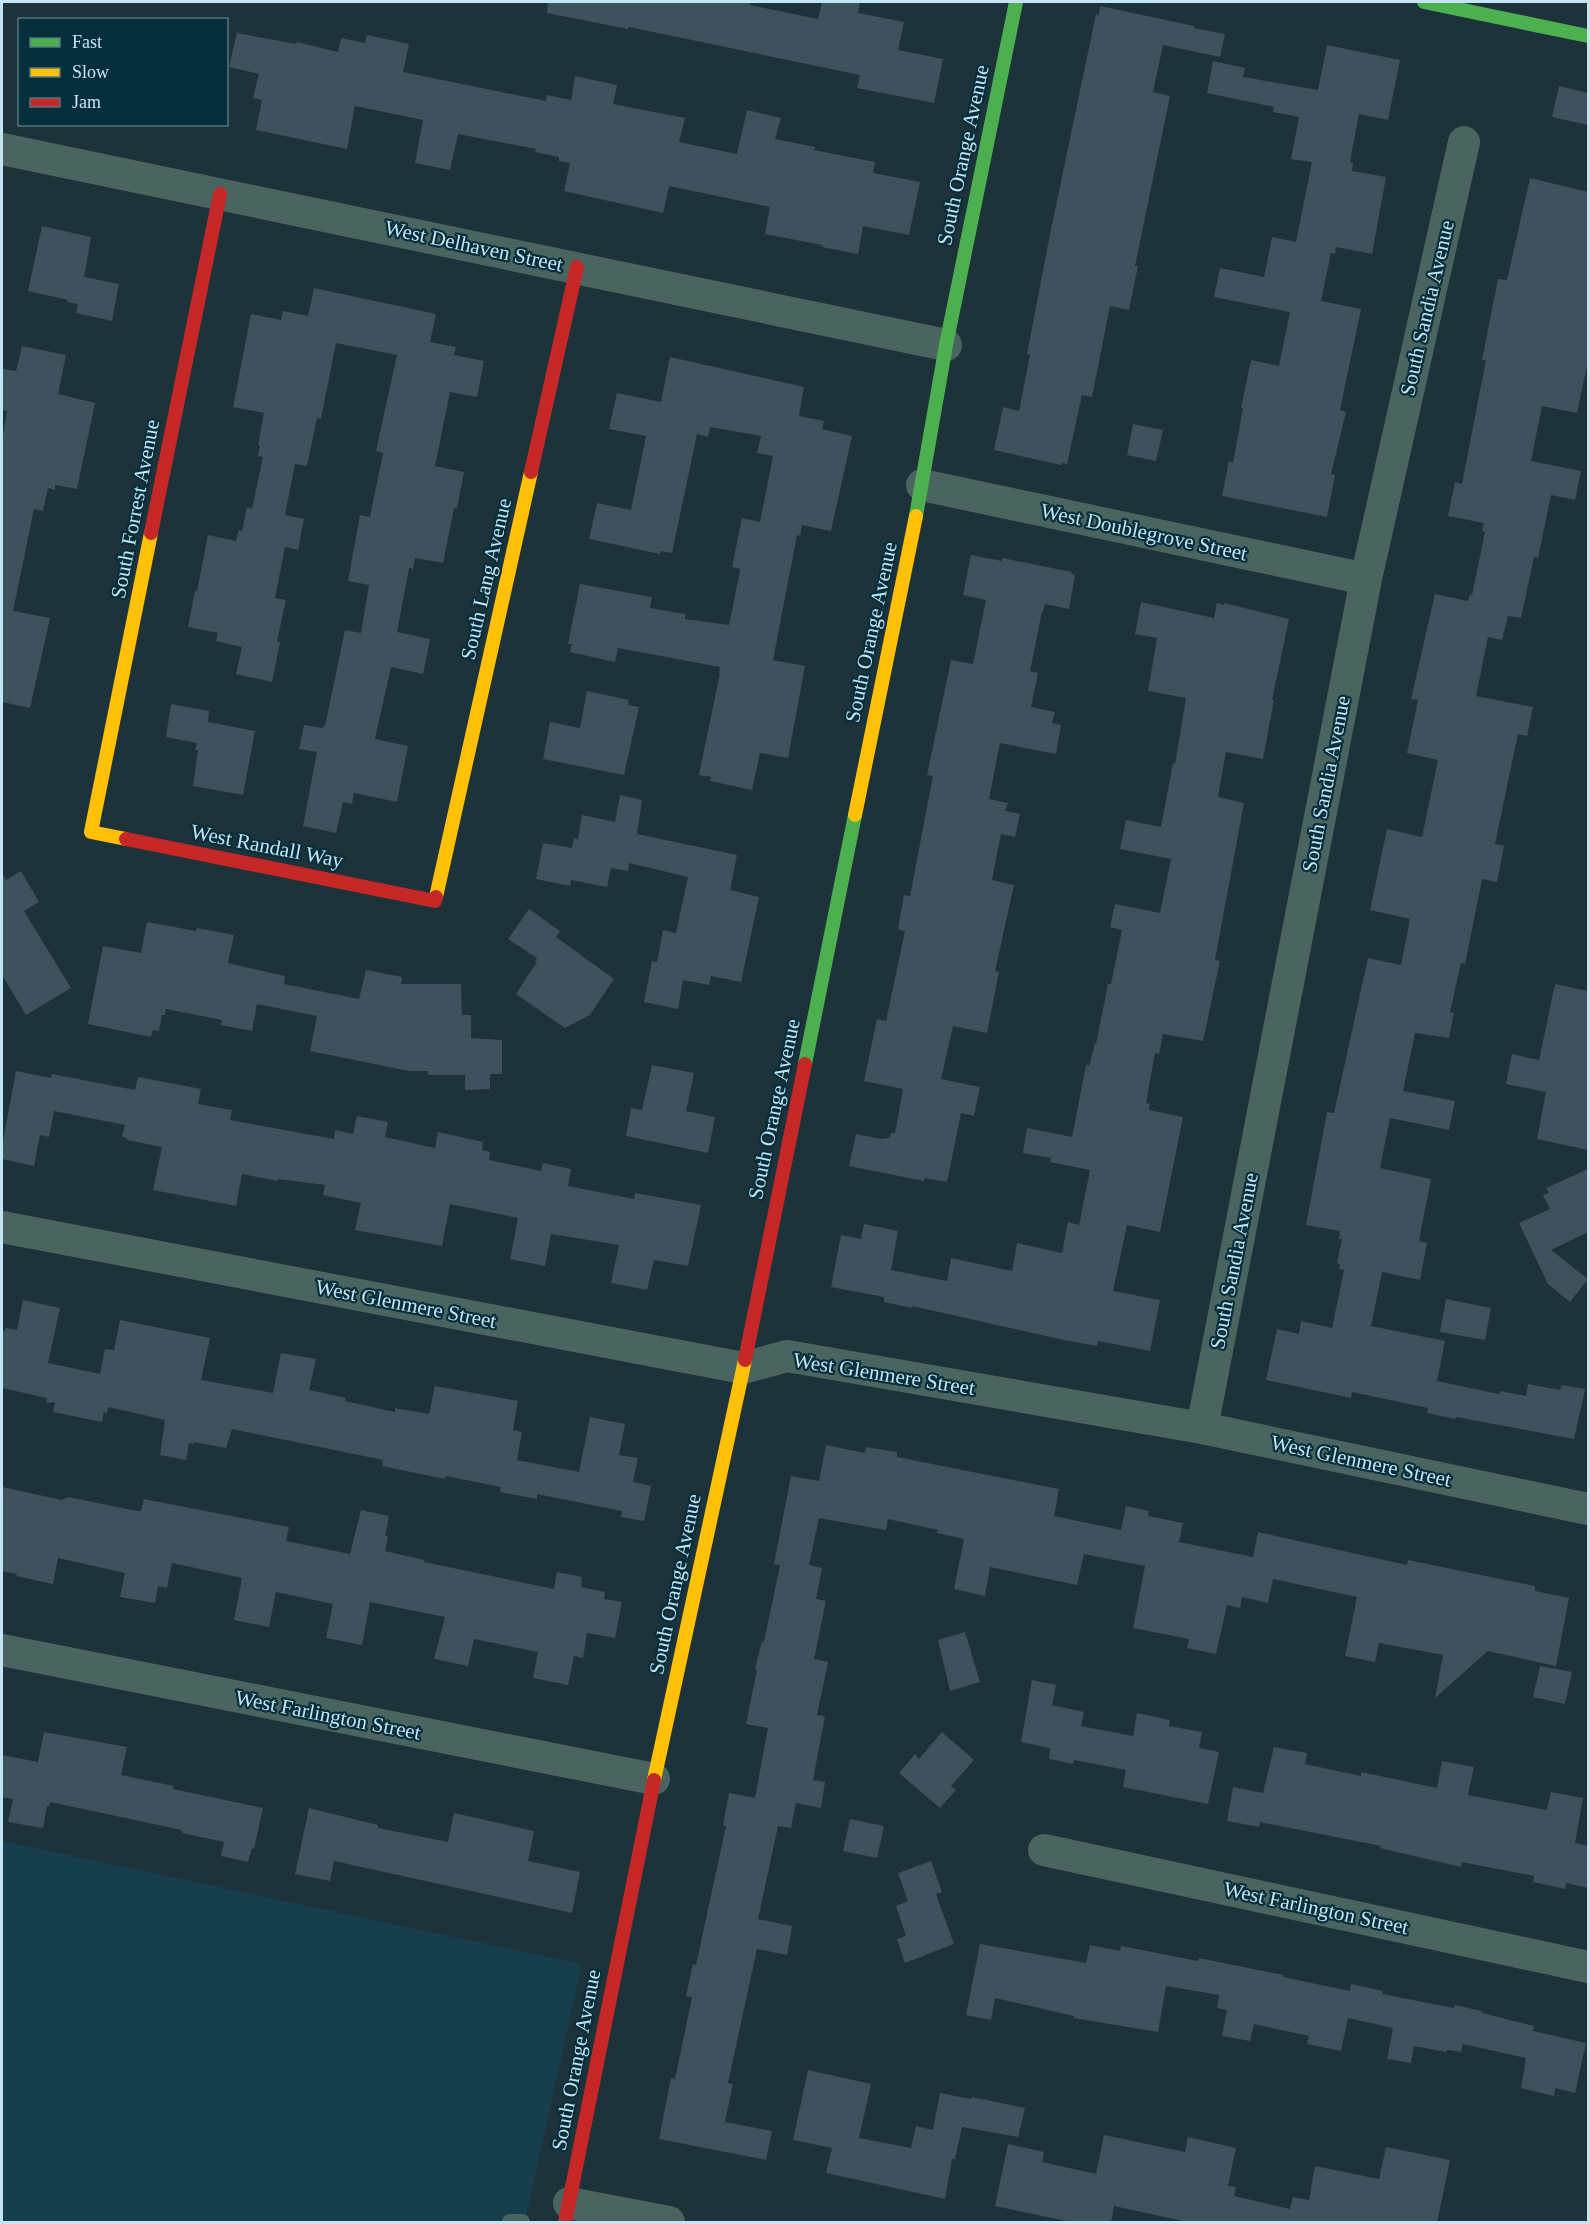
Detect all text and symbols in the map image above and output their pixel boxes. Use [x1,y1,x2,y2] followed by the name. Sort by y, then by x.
[18,18,228,126] legend
[72,32,102,52] text: Fast
[72,62,109,82] text: Slow
[932,63,994,247] street label: South Orange Avenue
[72,92,101,112] text: Jam
[383,215,565,277] street label: West Delhaven Street
[1395,218,1459,398] street label: South Sandia Avenue
[106,418,164,600] street label: South Forrest Avenue
[456,496,516,662] street label: South Lang Avenue
[1039,498,1250,566] street label: West Doublegrove Street
[840,540,902,724] street label: South Orange Avenue
[1297,694,1355,874] street label: South Sandia Avenue
[189,819,346,873] street label: West Randall Way
[743,1017,805,1201] street label: South Orange Avenue
[1205,1171,1263,1351] street label: South Sandia Avenue
[314,1275,499,1333] street label: West Glenmere Street
[791,1348,977,1400] street label: West Glenmere Street
[1269,1430,1454,1492] street label: West Glenmere Street
[644,1492,706,1676] street label: South Orange Avenue
[233,1685,423,1745] street label: West Farlington Street
[1221,1877,1411,1939] street label: West Farlington Street
[547,1967,605,2153] street label: South Orange Avenue

